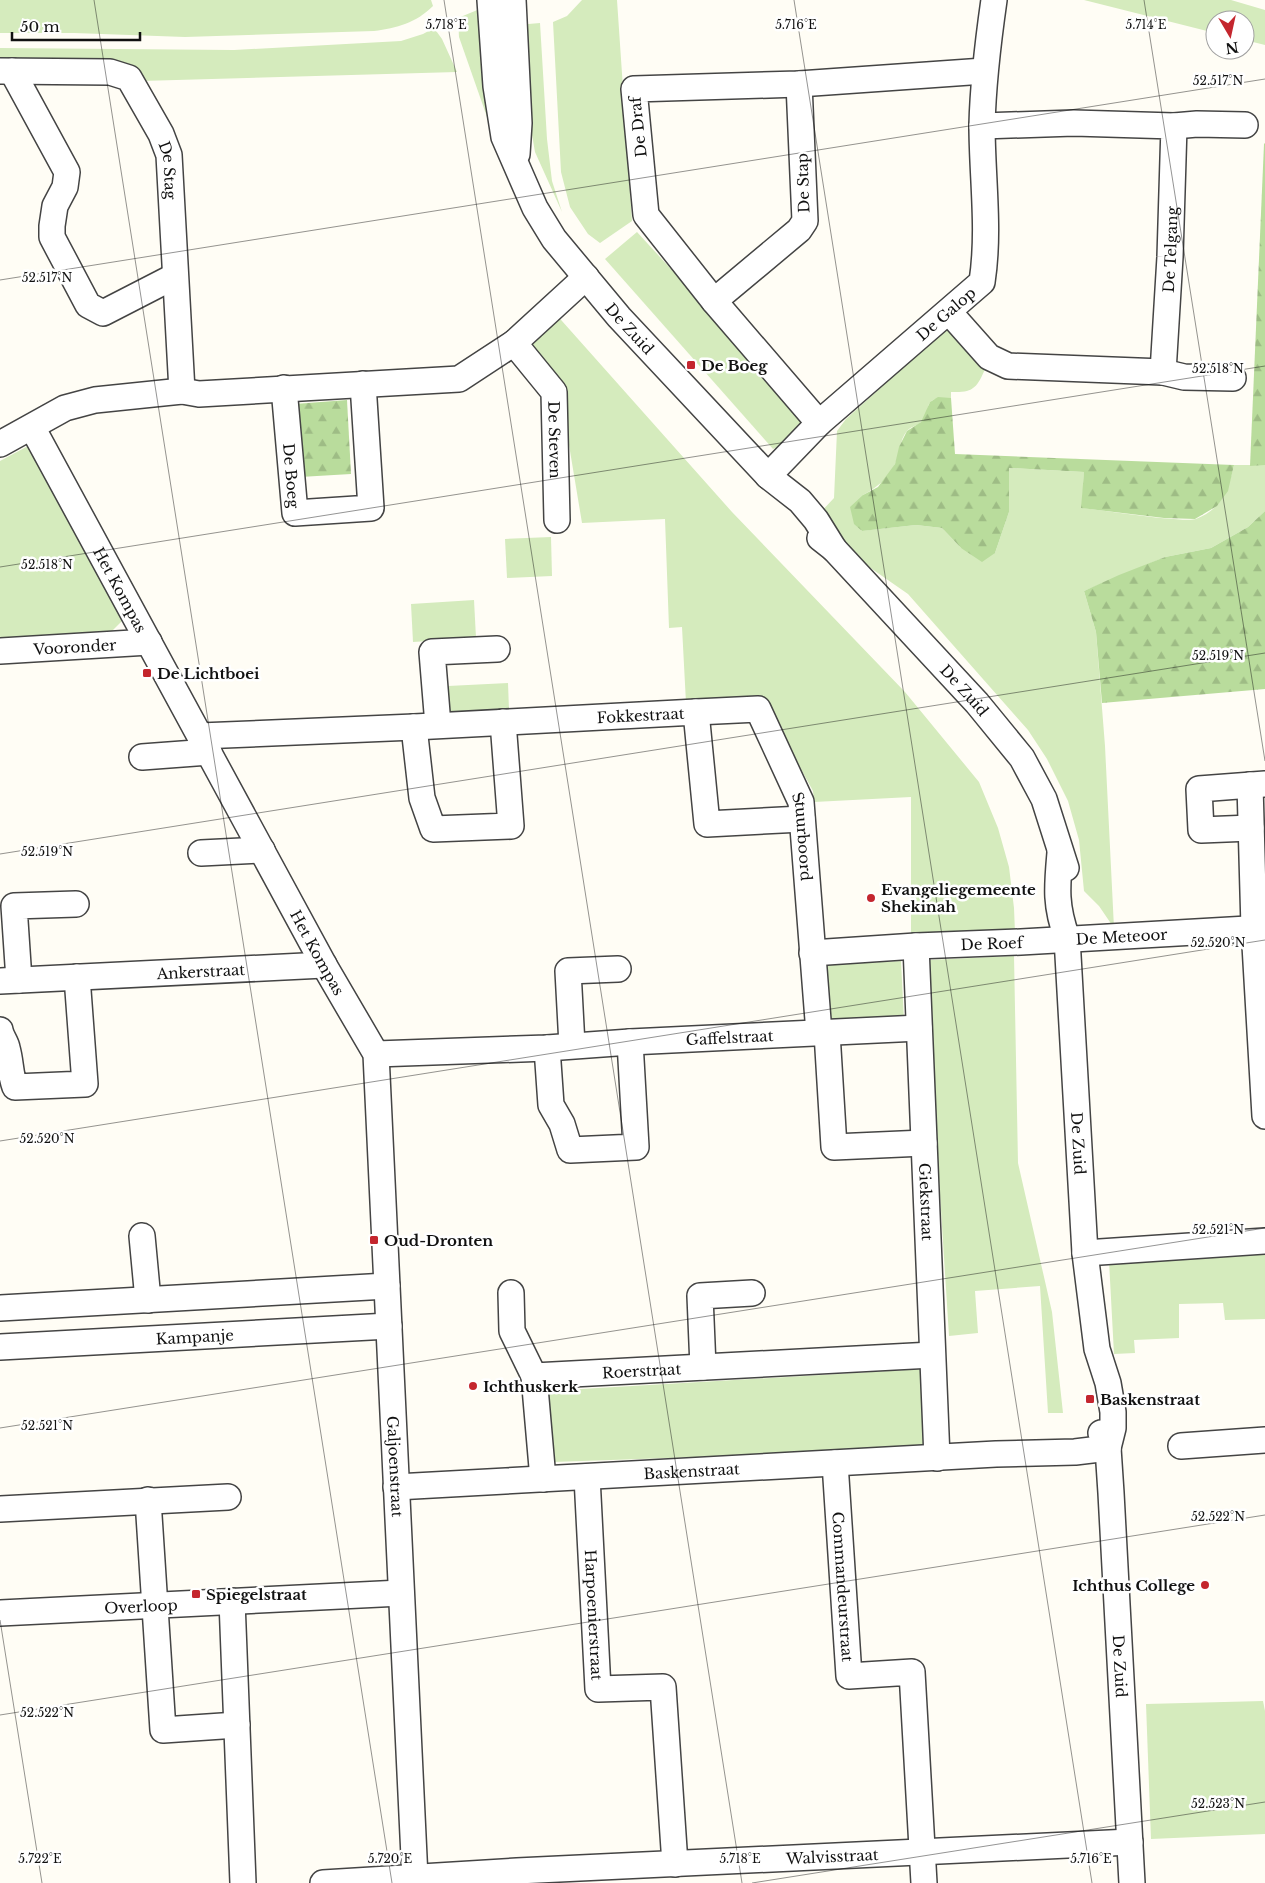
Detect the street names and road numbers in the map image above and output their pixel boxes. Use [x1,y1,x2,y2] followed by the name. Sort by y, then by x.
[625,94,651,158] street label: De Draf
[155,138,181,201] street label: De Stag
[792,153,814,213] street label: De Stap
[1158,205,1181,293] street label: De Telgang
[912,283,979,344] street label: De Galop
[602,299,658,358] street label: De Zuid
[545,401,566,479] street label: De Steven
[279,442,304,510] street label: De Boeg
[89,543,151,636] street label: Het Kompas
[32,634,118,659] street label: Vooronder
[936,660,993,719] street label: De Zuid
[596,703,685,727] street label: Fokkestraat
[788,789,817,882] street label: Stuurboord
[286,906,349,999] street label: Het Kompas
[1075,924,1169,948] street label: De Meteoor
[960,932,1025,954] street label: De Roef
[155,959,246,983] street label: Ankerstraat
[685,1026,774,1049] street label: Gaffelstraat
[1067,1111,1090,1175] street label: De Zuid
[915,1162,938,1241] street label: Giekstraat
[155,1325,234,1348] street label: Kampanje
[601,1359,682,1382] street label: Roerstraat
[384,1415,407,1518] street label: Galjoenstraat
[643,1459,740,1483] street label: Baskenstraat
[829,1511,858,1663] street label: Commandeurstraat
[581,1549,607,1681] street label: Harpoenierstraat
[104,1595,178,1617] street label: Overloop
[1109,1634,1131,1698] street label: De Zuid
[785,1844,879,1868] street label: Walvisstraat

